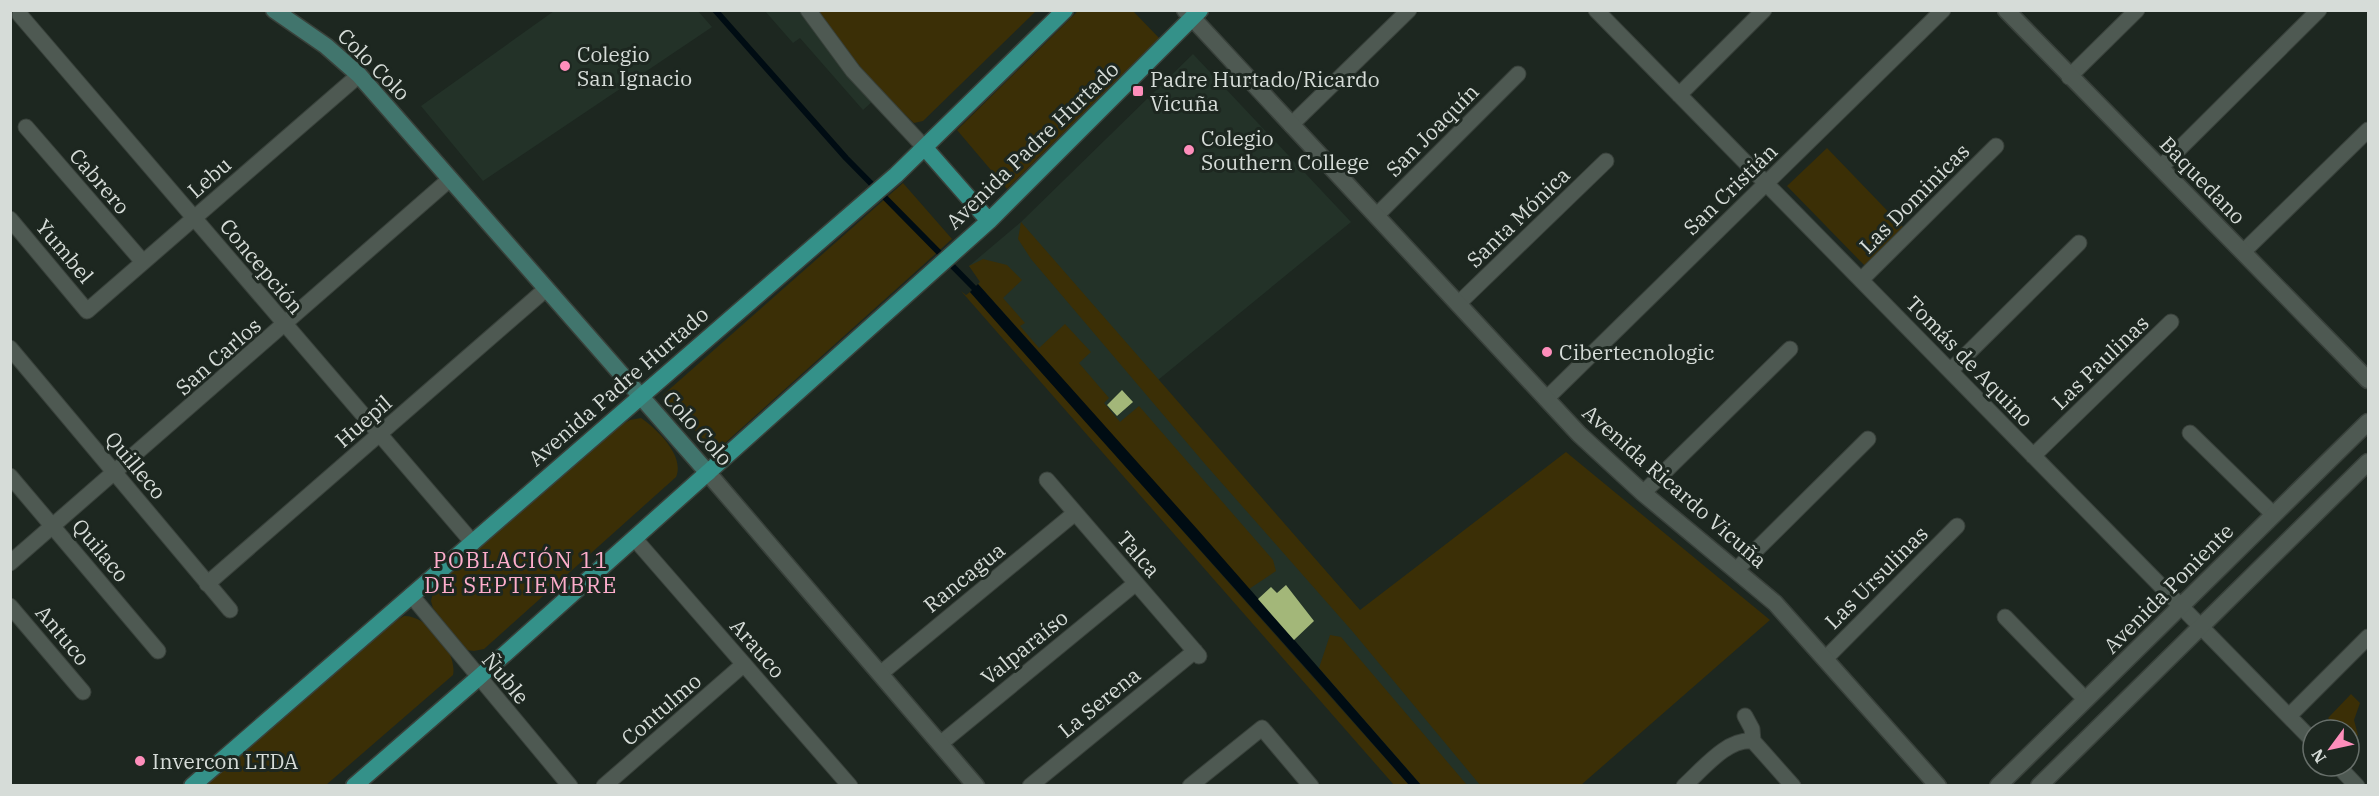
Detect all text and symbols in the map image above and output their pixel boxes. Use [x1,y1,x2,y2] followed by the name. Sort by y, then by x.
[332,22,416,106] street label: Colo Colo
[577,40,692,92] place label: Colegio San Ignacio
[939,55,1125,235] street label: Avenida Padre Hurtado
[558,59,572,73] marker: Colegio San Ignacio
[1150,65,1380,117] place label: Padre Hurtado/Ricardo Vicuña
[1379,77,1485,183] street label: San Joaquín
[1131,84,1145,98] marker: Padre Hurtado/Ricardo Vicuña
[1201,124,1369,176] place label: Colegio Southern College
[2154,130,2252,230] street label: Baquedano
[1677,137,1783,241] street label: San Cristián
[1853,137,1975,259] street label: Las Dominicas
[64,142,136,220] street label: Cabrero
[1182,143,1196,157] marker: Colegio Southern College
[181,150,237,204] street label: Lebu
[1460,161,1576,273] street label: Santa Mónica
[214,212,310,320] street label: Concepción
[30,213,100,289] street label: Yumbel
[1900,289,2040,433] street label: Tomás de Aquino
[522,300,714,472] street label: Avenida Padre Hurtado
[2046,309,2154,415] street label: Las Paulinas
[169,311,267,401] street label: San Carlos
[1559,338,1715,366] place label: Cibertecnologic
[1540,345,1554,359] marker: Cibertecnologic
[657,385,739,471] street label: Colo Colo
[329,389,397,453] street label: Huepil
[1577,398,1773,574] street label: Avenida Ricardo Vicuña
[99,425,173,505] street label: Quilleco
[66,512,136,588] street label: Quilaco
[2097,517,2239,659] street label: Avenida Poniente
[1818,519,1934,635] street label: Las Ursulinas
[1111,525,1167,583] street label: Talca
[917,536,1011,618] street label: Rancagua
[424,545,618,599] district label: POBLACIÓN 11 DE SEPTIEMBRE
[30,599,96,671] street label: Antuco
[975,603,1073,691] street label: Valparaíso
[724,612,792,684] street label: Arauco
[476,646,536,710] street label: Ñuble
[1052,660,1146,744] street label: La Serena
[615,667,707,751] street label: Contulmo
[2301,718,2361,778] north arrow
[2307,745,2330,767] text: N
[152,747,299,775] place label: Invercon LTDA
[133,754,147,768] marker: Invercon LTDA

